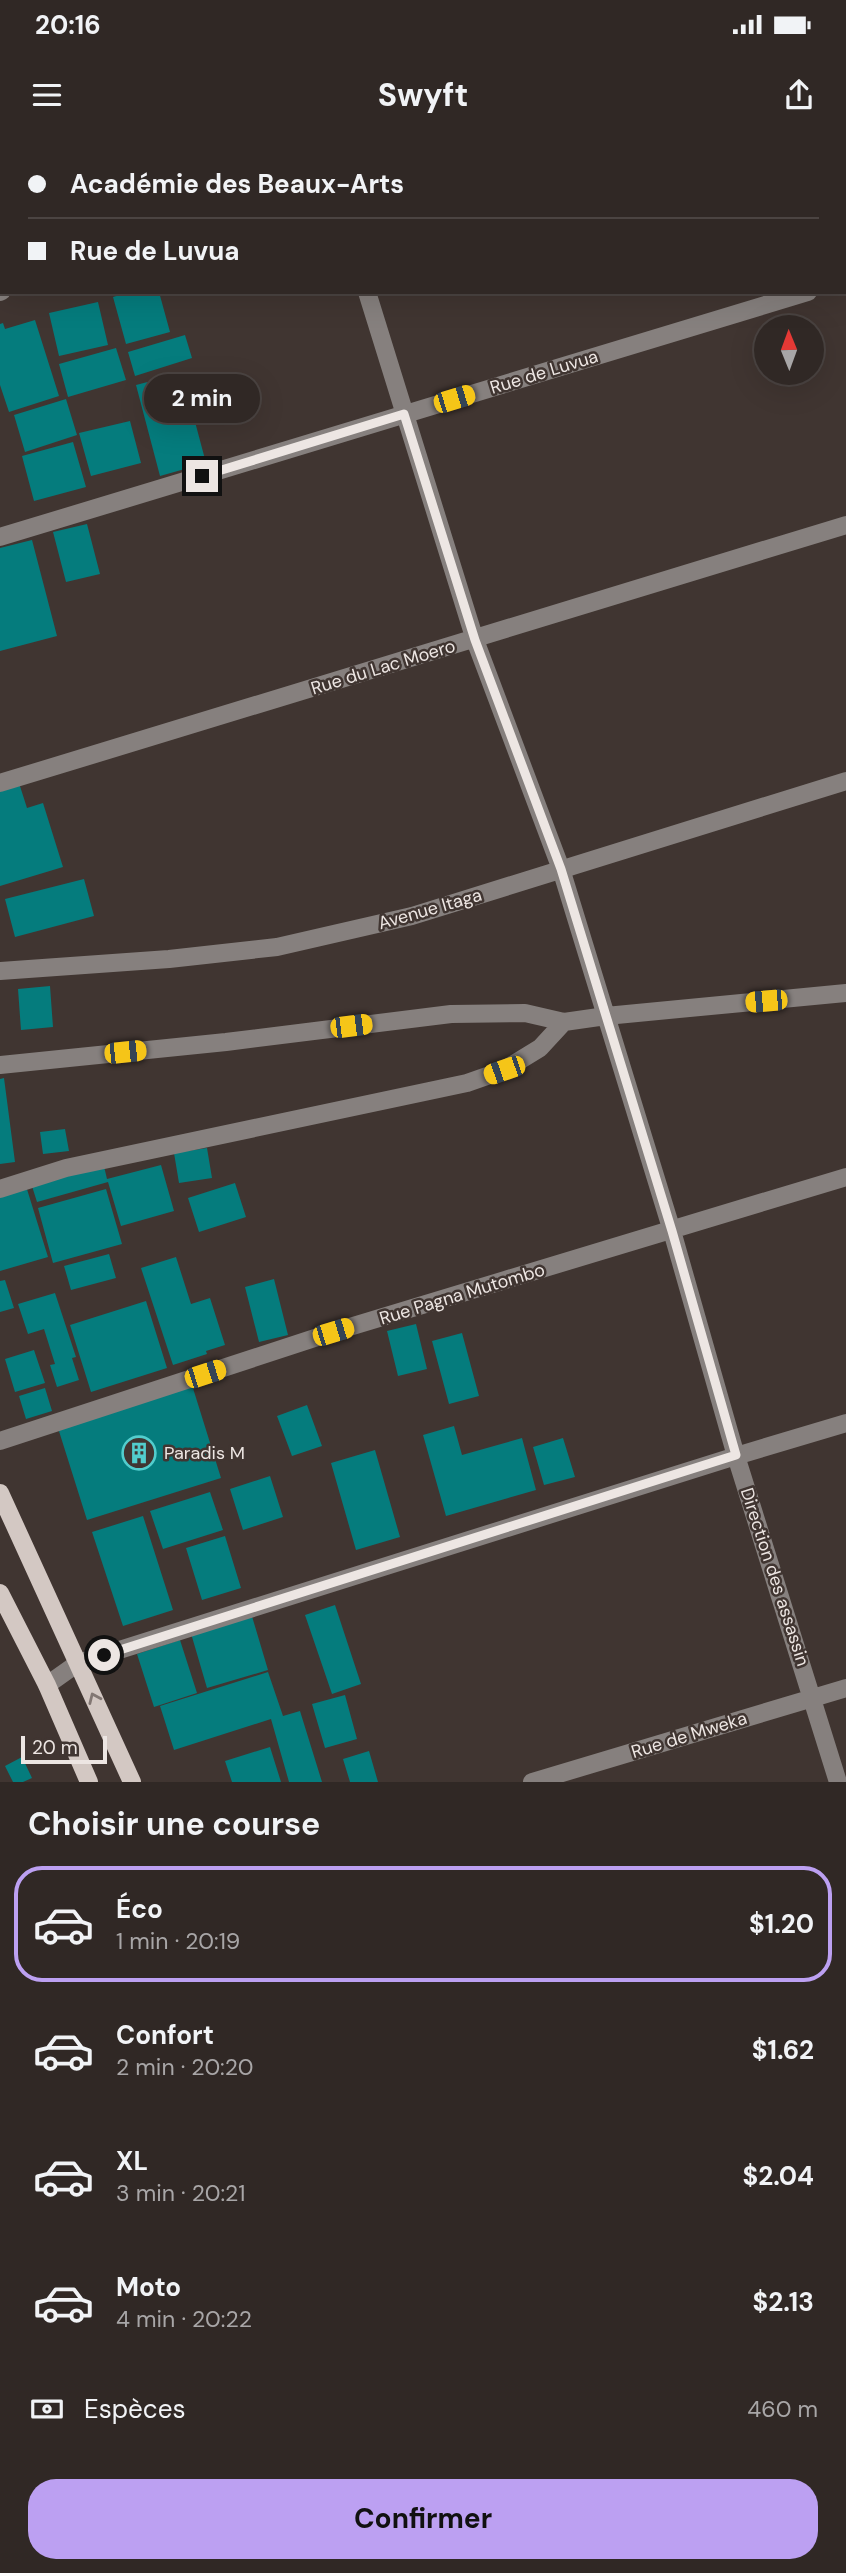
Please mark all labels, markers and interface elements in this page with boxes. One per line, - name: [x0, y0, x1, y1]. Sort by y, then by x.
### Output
- text: 20:16: [35, 8, 101, 42]
- text: Swyft: [378, 74, 468, 116]
- icon: menu: [28, 76, 66, 114]
- icon: share: [780, 76, 818, 114]
- text: Académie des Beaux-Arts: [70, 167, 404, 201]
- text: Rue de Luvua: [70, 234, 239, 268]
- north arrow: [754, 315, 824, 385]
- map controls: [754, 315, 824, 385]
- street label: Rue de Luvua: [487, 344, 601, 400]
- callout: 2 min: [144, 374, 260, 424]
- text: 2 min: [172, 383, 232, 413]
- car: [431, 383, 478, 415]
- route end: [186, 460, 218, 492]
- street label: Rue du Lac Moero: [308, 634, 458, 700]
- street label: Avenue Itaga: [375, 883, 485, 935]
- car: [745, 989, 788, 1013]
- car: [329, 1013, 374, 1039]
- car: [104, 1039, 147, 1065]
- car: [481, 1053, 528, 1087]
- street label: Rue Pagna Mutombo: [376, 1257, 548, 1331]
- car: [310, 1316, 357, 1348]
- car: [182, 1358, 229, 1390]
- building icon: Paradis M: [120, 1434, 158, 1472]
- place label: Paradis M: [164, 1441, 245, 1465]
- street label: Direction des assassin: [735, 1485, 815, 1669]
- route start: [88, 1639, 120, 1671]
- one-way arrow: [88, 1692, 102, 1705]
- street label: Rue de Mweka: [628, 1706, 750, 1764]
- scale bar: [21, 1733, 107, 1765]
- text: 20 m: [32, 1735, 78, 1760]
- text: Choisir une course: [28, 1803, 320, 1845]
- text: Éco: [116, 1892, 163, 1926]
- icon: car: [32, 1893, 95, 1956]
- text: $1.20: [749, 1907, 814, 1941]
- text: 1 min · 20:19: [116, 1926, 240, 1956]
- text: Confort: [116, 2018, 214, 2052]
- icon: car: [32, 2019, 95, 2082]
- text: $1.62: [752, 2033, 814, 2067]
- text: 2 min · 20:20: [116, 2052, 254, 2082]
- text: XL: [116, 2144, 148, 2178]
- icon: car: [32, 2145, 95, 2208]
- text: $2.04: [743, 2159, 814, 2193]
- text: 3 min · 20:21: [116, 2178, 246, 2208]
- text: Moto: [116, 2270, 181, 2304]
- icon: car: [32, 2271, 95, 2334]
- text: $2.13: [752, 2285, 814, 2319]
- text: 4 min · 20:22: [116, 2304, 252, 2334]
- icon: cash: [28, 2390, 66, 2428]
- text: Espèces: [84, 2392, 185, 2426]
- text: 460 m: [747, 2394, 818, 2424]
- button: Confirmer: [28, 2479, 818, 2559]

